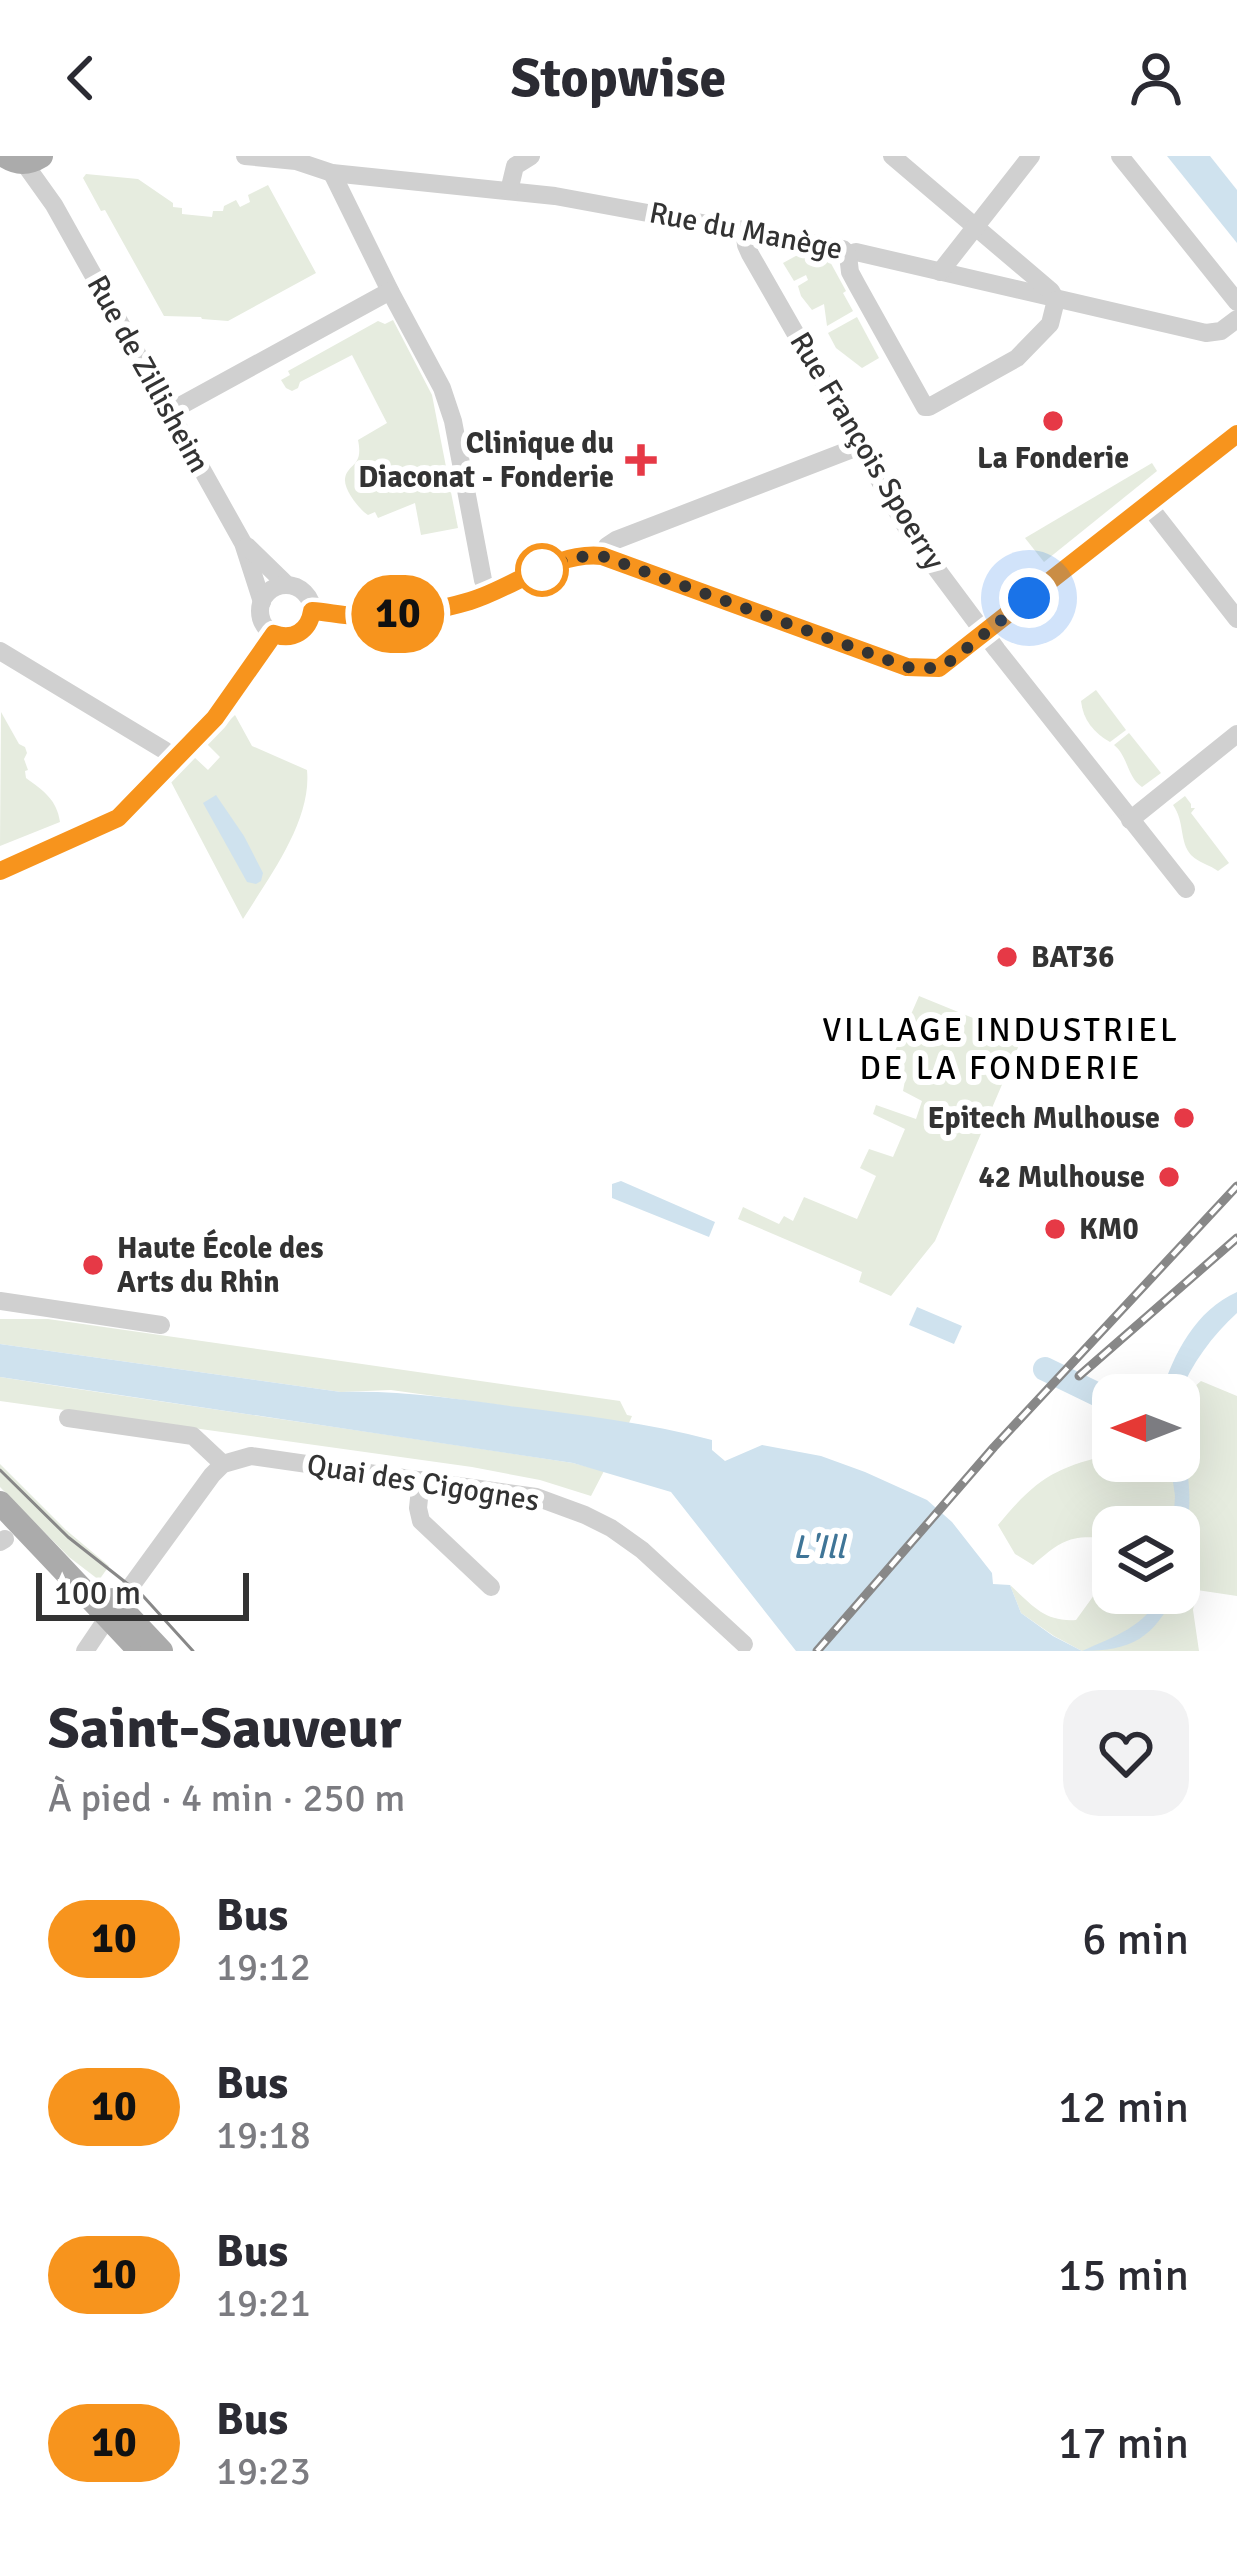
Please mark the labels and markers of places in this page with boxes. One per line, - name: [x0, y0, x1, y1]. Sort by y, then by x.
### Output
- marker: La Fonderie: [1040, 408, 1066, 434]
- place label: Clinique du Diaconat - Fonderie: [358, 425, 614, 496]
- place label: La Fonderie: [977, 440, 1129, 477]
- marker: Clinique du Diaconat - Fonderie: [625, 444, 657, 476]
- unlabelled marker: [517, 545, 567, 595]
- place label: BAT36: [1031, 939, 1115, 976]
- marker: BAT36: [994, 944, 1020, 970]
- place label: Epitech Mulhouse: [927, 1100, 1160, 1137]
- marker: Epitech Mulhouse: [1171, 1105, 1197, 1131]
- place label: 42 Mulhouse: [979, 1159, 1145, 1196]
- marker: 42 Mulhouse: [1156, 1164, 1182, 1190]
- place label: KM0: [1079, 1211, 1139, 1248]
- marker: KM0: [1042, 1216, 1068, 1242]
- place label: Haute École des Arts du Rhin: [117, 1229, 323, 1301]
- marker: Haute École des Arts du Rhin: [80, 1252, 106, 1278]

